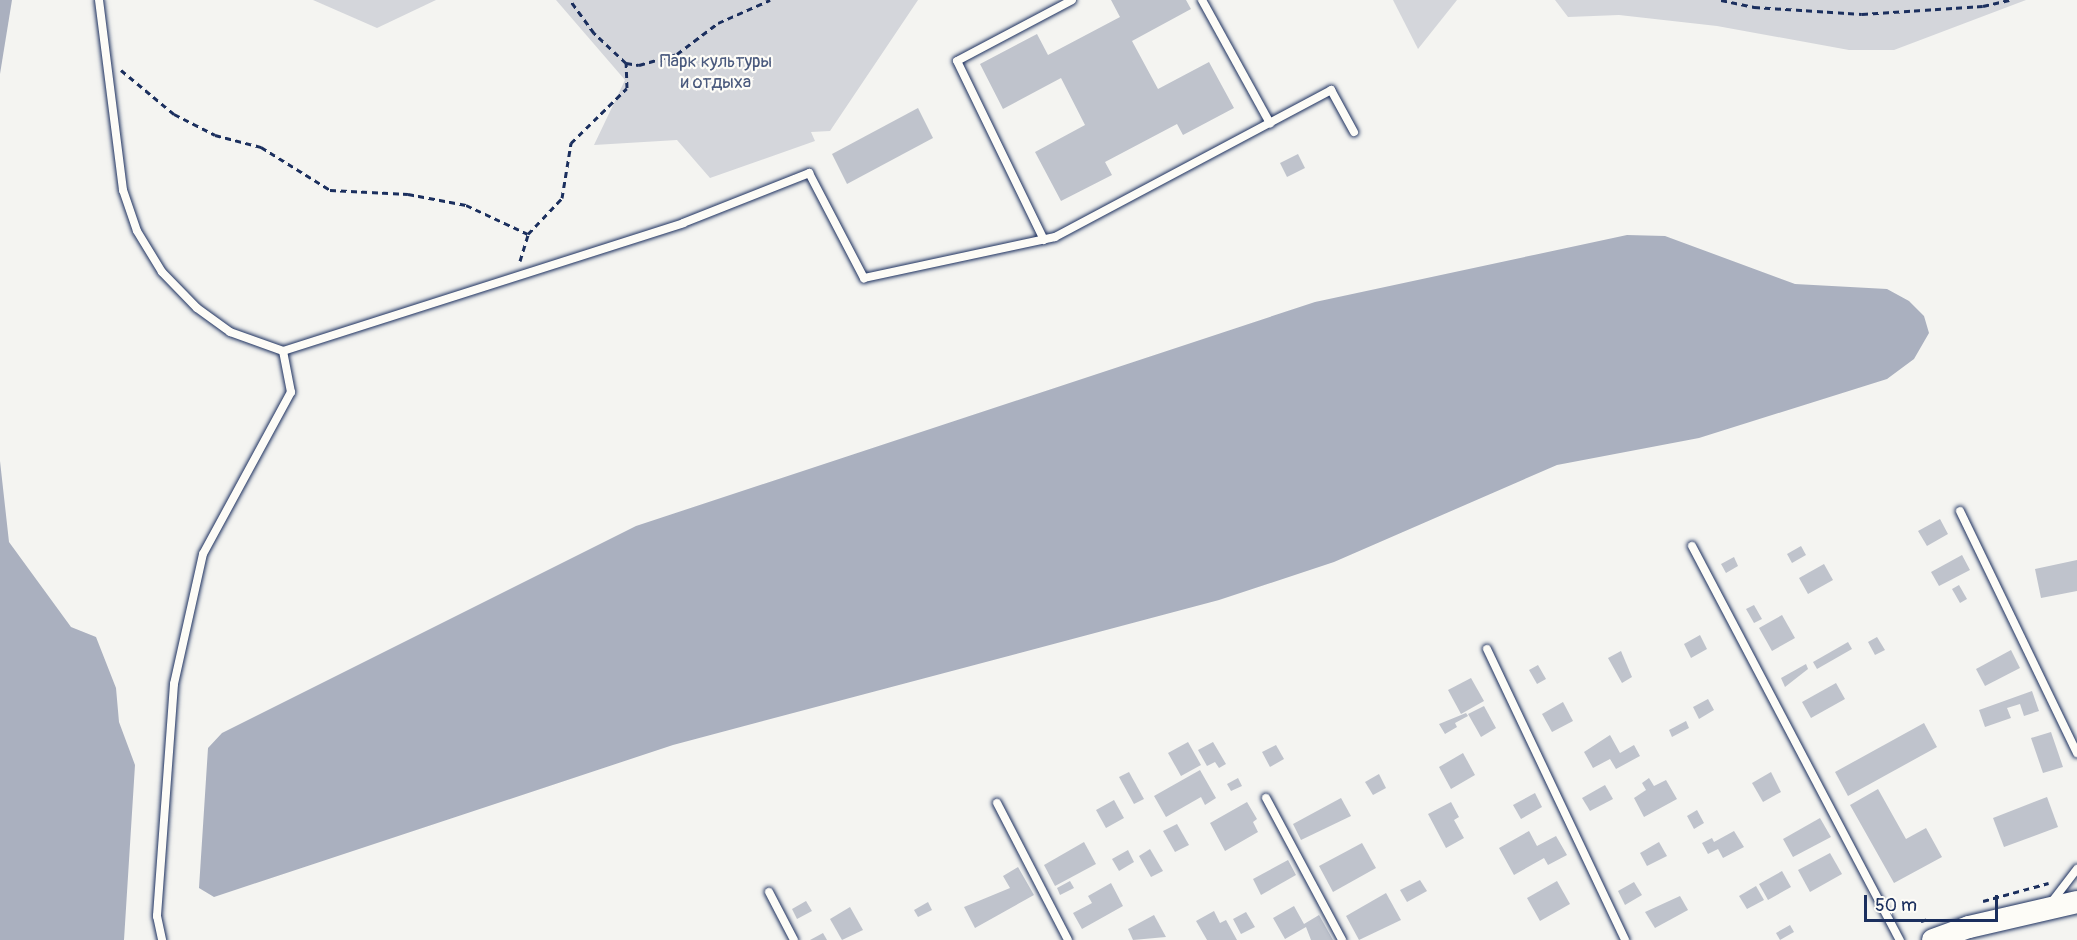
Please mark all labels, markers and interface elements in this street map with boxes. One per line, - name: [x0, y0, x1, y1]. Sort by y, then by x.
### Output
- park label: Парк культуры и отдыха: [660, 52, 772, 94]
- scale bar: [1867, 883, 2000, 921]
- text: 50 m: [1875, 894, 1917, 917]

